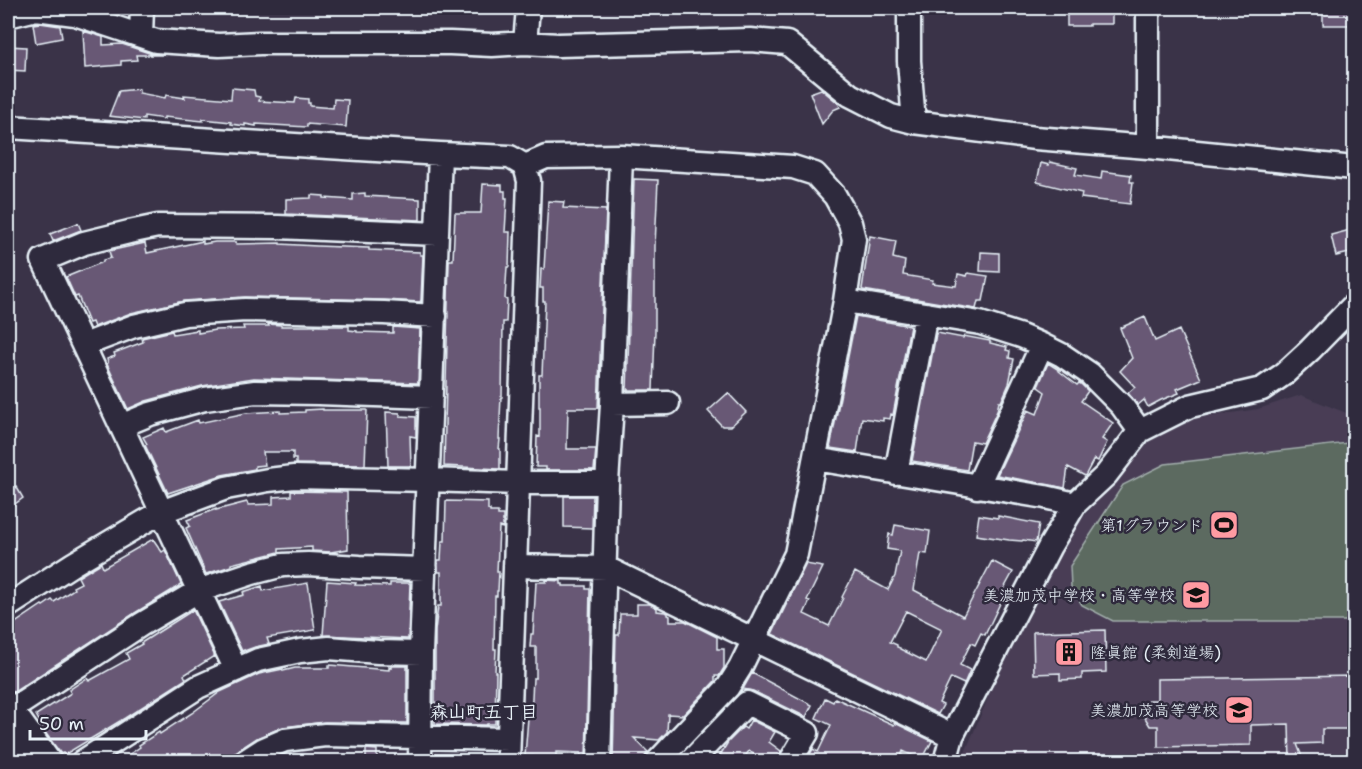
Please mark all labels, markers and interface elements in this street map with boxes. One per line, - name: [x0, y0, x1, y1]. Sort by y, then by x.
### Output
- sports icon: 第1グラウンド: [1208, 509, 1240, 541]
- place label: 第1グラウンド: [1100, 515, 1203, 536]
- school or university icon: 美濃加茂中学校・高等学校: [1180, 579, 1212, 611]
- place label: 美濃加茂中学校・高等学校: [983, 585, 1175, 606]
- building icon: 隆眞館 (柔剣道場): [1053, 636, 1085, 668]
- place label: 隆眞館 (柔剣道場): [1090, 642, 1221, 663]
- school or university icon: 美濃加茂高等学校: [1223, 694, 1255, 726]
- district label: 森山町五丁目: [430, 700, 538, 724]
- place label: 美濃加茂高等学校: [1090, 700, 1218, 721]
- scale bar: [30, 703, 146, 741]
- text: 50 m: [39, 712, 84, 736]

